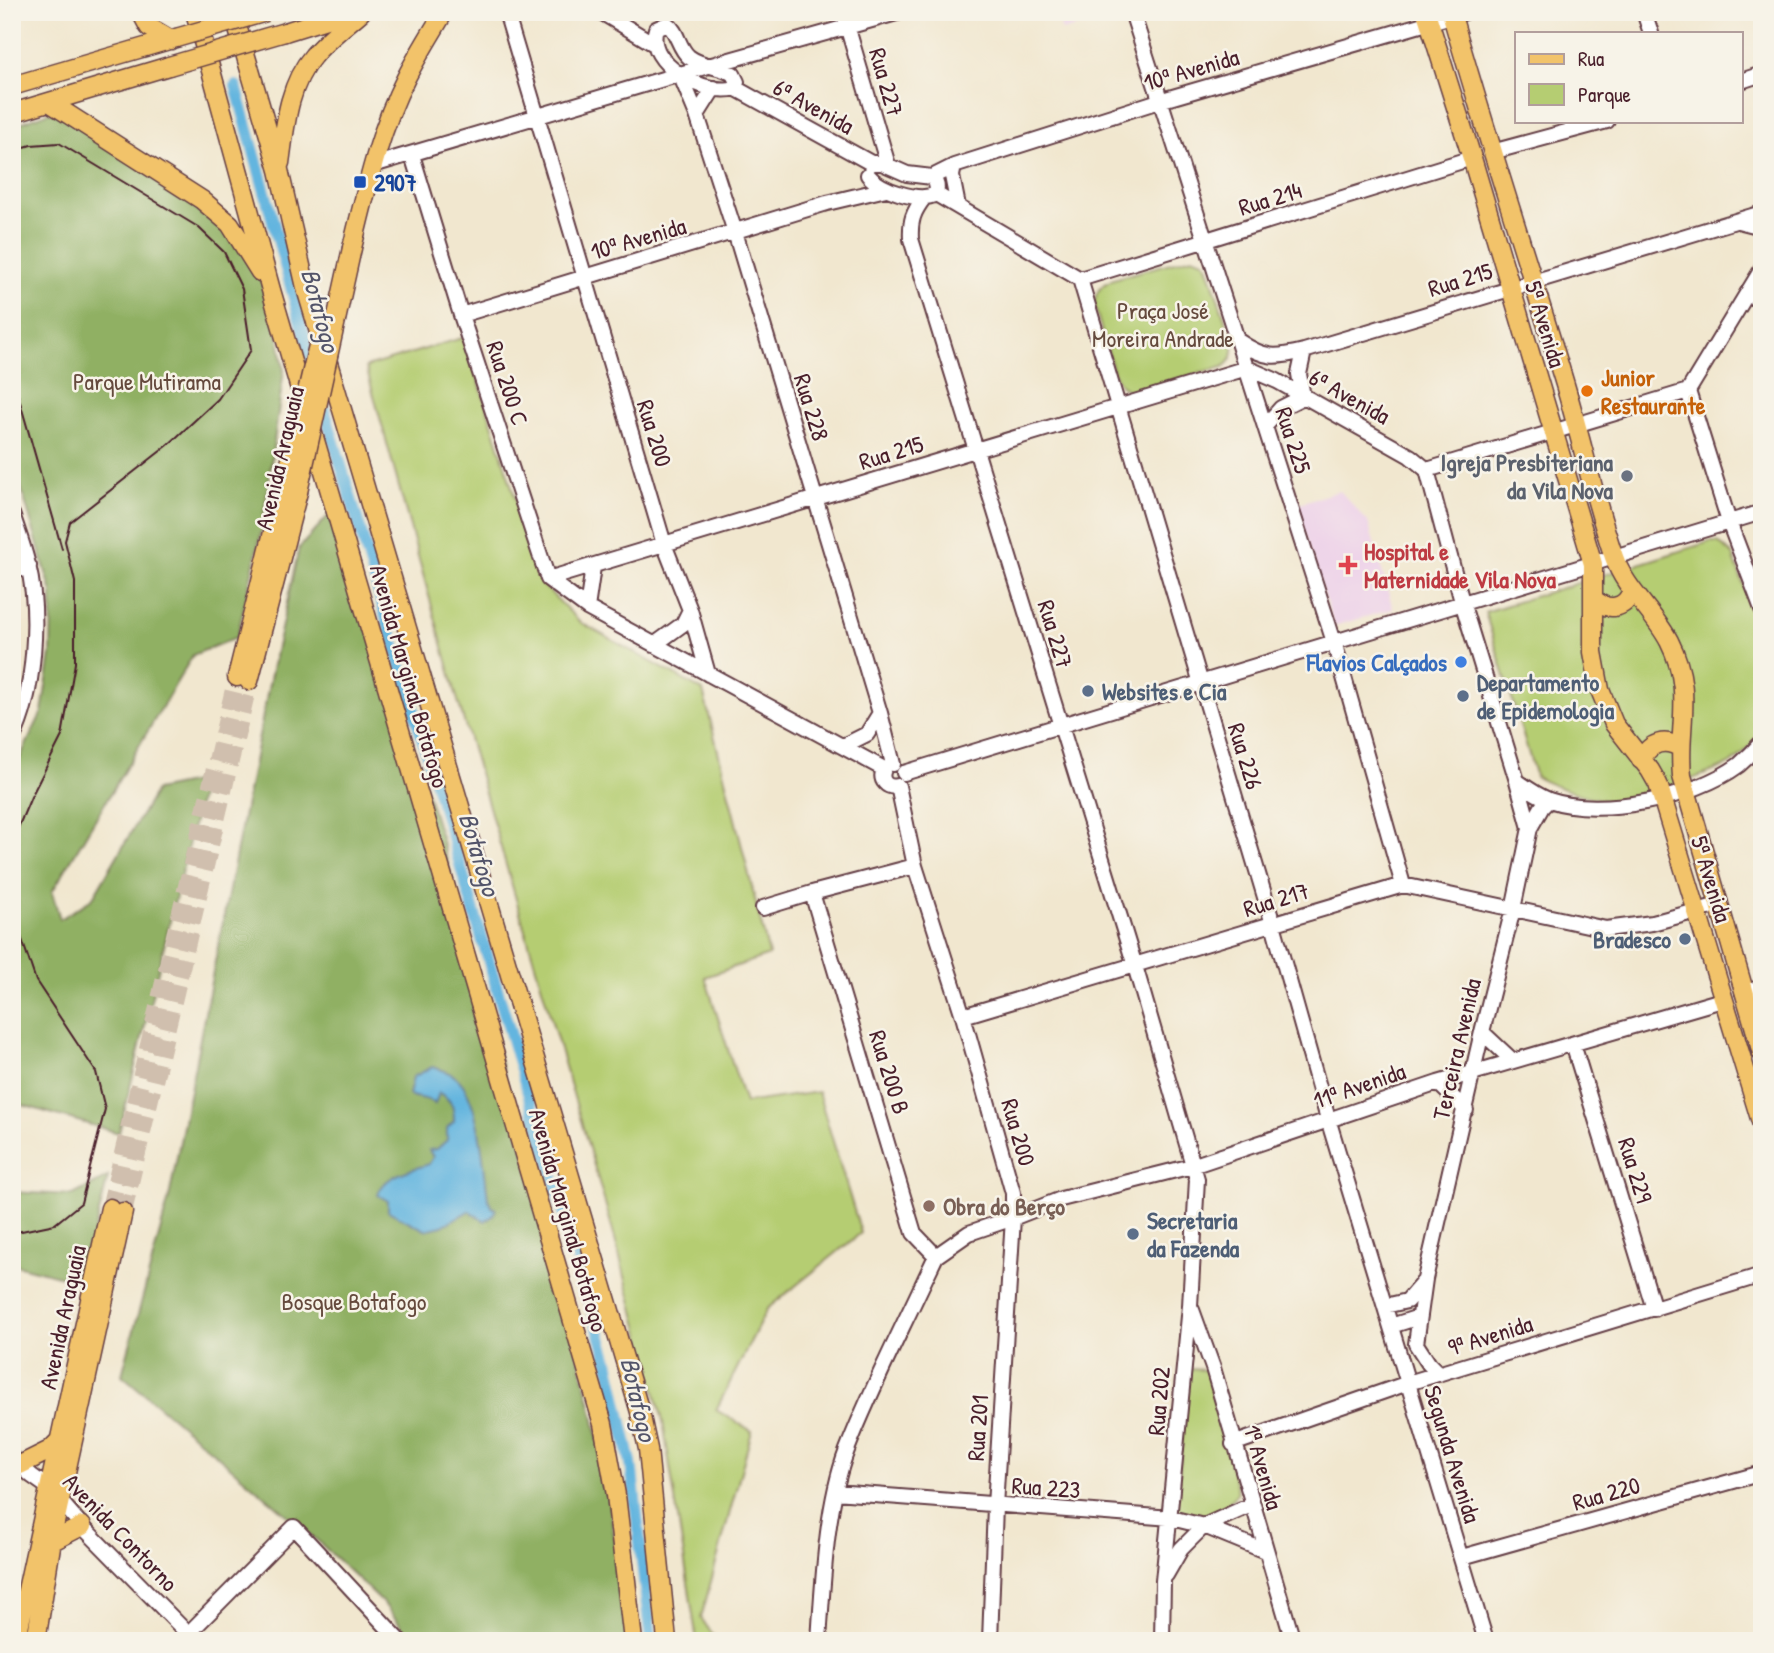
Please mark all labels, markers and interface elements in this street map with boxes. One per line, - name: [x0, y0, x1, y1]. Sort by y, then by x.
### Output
- legend: [1515, 32, 1742, 122]
- street label: 10ª Avenida: [1140, 40, 1242, 98]
- street label: Rua 227: [862, 44, 912, 120]
- text: Rua: [1578, 44, 1604, 73]
- street label: 6ª Avenida: [768, 71, 860, 141]
- text: Parque: [1578, 80, 1631, 109]
- place label: 2907: [374, 166, 417, 198]
- street label: Rua 214: [1235, 173, 1305, 223]
- marker: 2907: [352, 174, 368, 190]
- street label: 10ª Avenida: [587, 209, 689, 267]
- street label: Rua 215: [1424, 254, 1496, 304]
- water label: Botafogo: [292, 265, 350, 358]
- street label: 5ª Avenida: [1518, 277, 1574, 371]
- park label: Praça José Moreira Andrade: [1092, 294, 1234, 354]
- street label: Rua 200 C: [479, 337, 537, 429]
- street label: 6ª Avenida: [1304, 361, 1396, 431]
- place label: Junior Restaurante: [1601, 361, 1706, 421]
- park label: Parque Mutirama: [73, 365, 221, 397]
- street label: Rua 228: [787, 370, 837, 444]
- street label: Avenida Araguaia: [247, 383, 311, 533]
- marker: Junior Restaurante: [1579, 383, 1595, 399]
- street label: Rua 200: [630, 396, 680, 470]
- street label: Rua 225: [1268, 403, 1320, 477]
- street label: Rua 215: [855, 427, 927, 477]
- place label: Igreja Presbiteriana da Vila Nova: [1440, 446, 1614, 506]
- marker: Igreja Presbiteriana da Vila Nova: [1619, 468, 1635, 484]
- place label: Hospital e Maternidade Vila Nova: [1364, 535, 1556, 595]
- marker: Hospital e Maternidade Vila Nova: [1338, 555, 1358, 575]
- street label: Avenida Marginal Botafogo: [363, 561, 457, 792]
- street label: Rua 227: [1030, 596, 1082, 672]
- place label: Flavios Calçados: [1306, 646, 1447, 678]
- marker: Flavios Calçados: [1453, 654, 1469, 670]
- place label: Departamento de Epidemologia: [1477, 666, 1615, 727]
- place label: Websites e Cia: [1102, 675, 1227, 707]
- marker: Websites e Cia: [1080, 683, 1096, 699]
- marker: Departamento de Epidemologia: [1455, 688, 1471, 704]
- street label: Rua 226: [1221, 719, 1271, 793]
- water label: Botafogo: [450, 808, 510, 902]
- street label: 5ª Avenida: [1684, 832, 1740, 926]
- street label: Rua 217: [1239, 874, 1313, 924]
- place label: Bradesco: [1593, 923, 1671, 955]
- marker: Bradesco: [1677, 931, 1693, 947]
- street label: Terceira Avenida: [1424, 975, 1488, 1123]
- street label: Rua 200 B: [862, 1026, 918, 1118]
- street label: 11ª Avenida: [1309, 1054, 1409, 1116]
- street label: Rua 200: [994, 1095, 1044, 1169]
- street label: Avenida Marginal Botafogo: [522, 1105, 616, 1336]
- street label: Rua 229: [1611, 1133, 1661, 1207]
- place label: Obra do Berço: [943, 1190, 1065, 1222]
- marker: Obra do Berço: [921, 1198, 937, 1214]
- place label: Secretaria da Fazenda: [1147, 1204, 1240, 1264]
- marker: Secretaria da Fazenda: [1125, 1226, 1141, 1242]
- street label: Avenida Araguaia: [31, 1242, 93, 1392]
- park label: Bosque Botafogo: [281, 1285, 427, 1317]
- street label: 9ª Avenida: [1444, 1307, 1536, 1363]
- water label: Botafogo: [611, 1354, 666, 1447]
- street label: Rua 202: [1139, 1365, 1177, 1437]
- street label: Segunda Avenida: [1417, 1381, 1489, 1527]
- street label: Rua 201: [959, 1394, 995, 1462]
- street label: 1ª Avenida: [1237, 1421, 1291, 1513]
- street label: Avenida Contorno: [56, 1466, 186, 1598]
- street label: Rua 220: [1569, 1468, 1643, 1518]
- street label: Rua 223: [1011, 1469, 1081, 1505]

